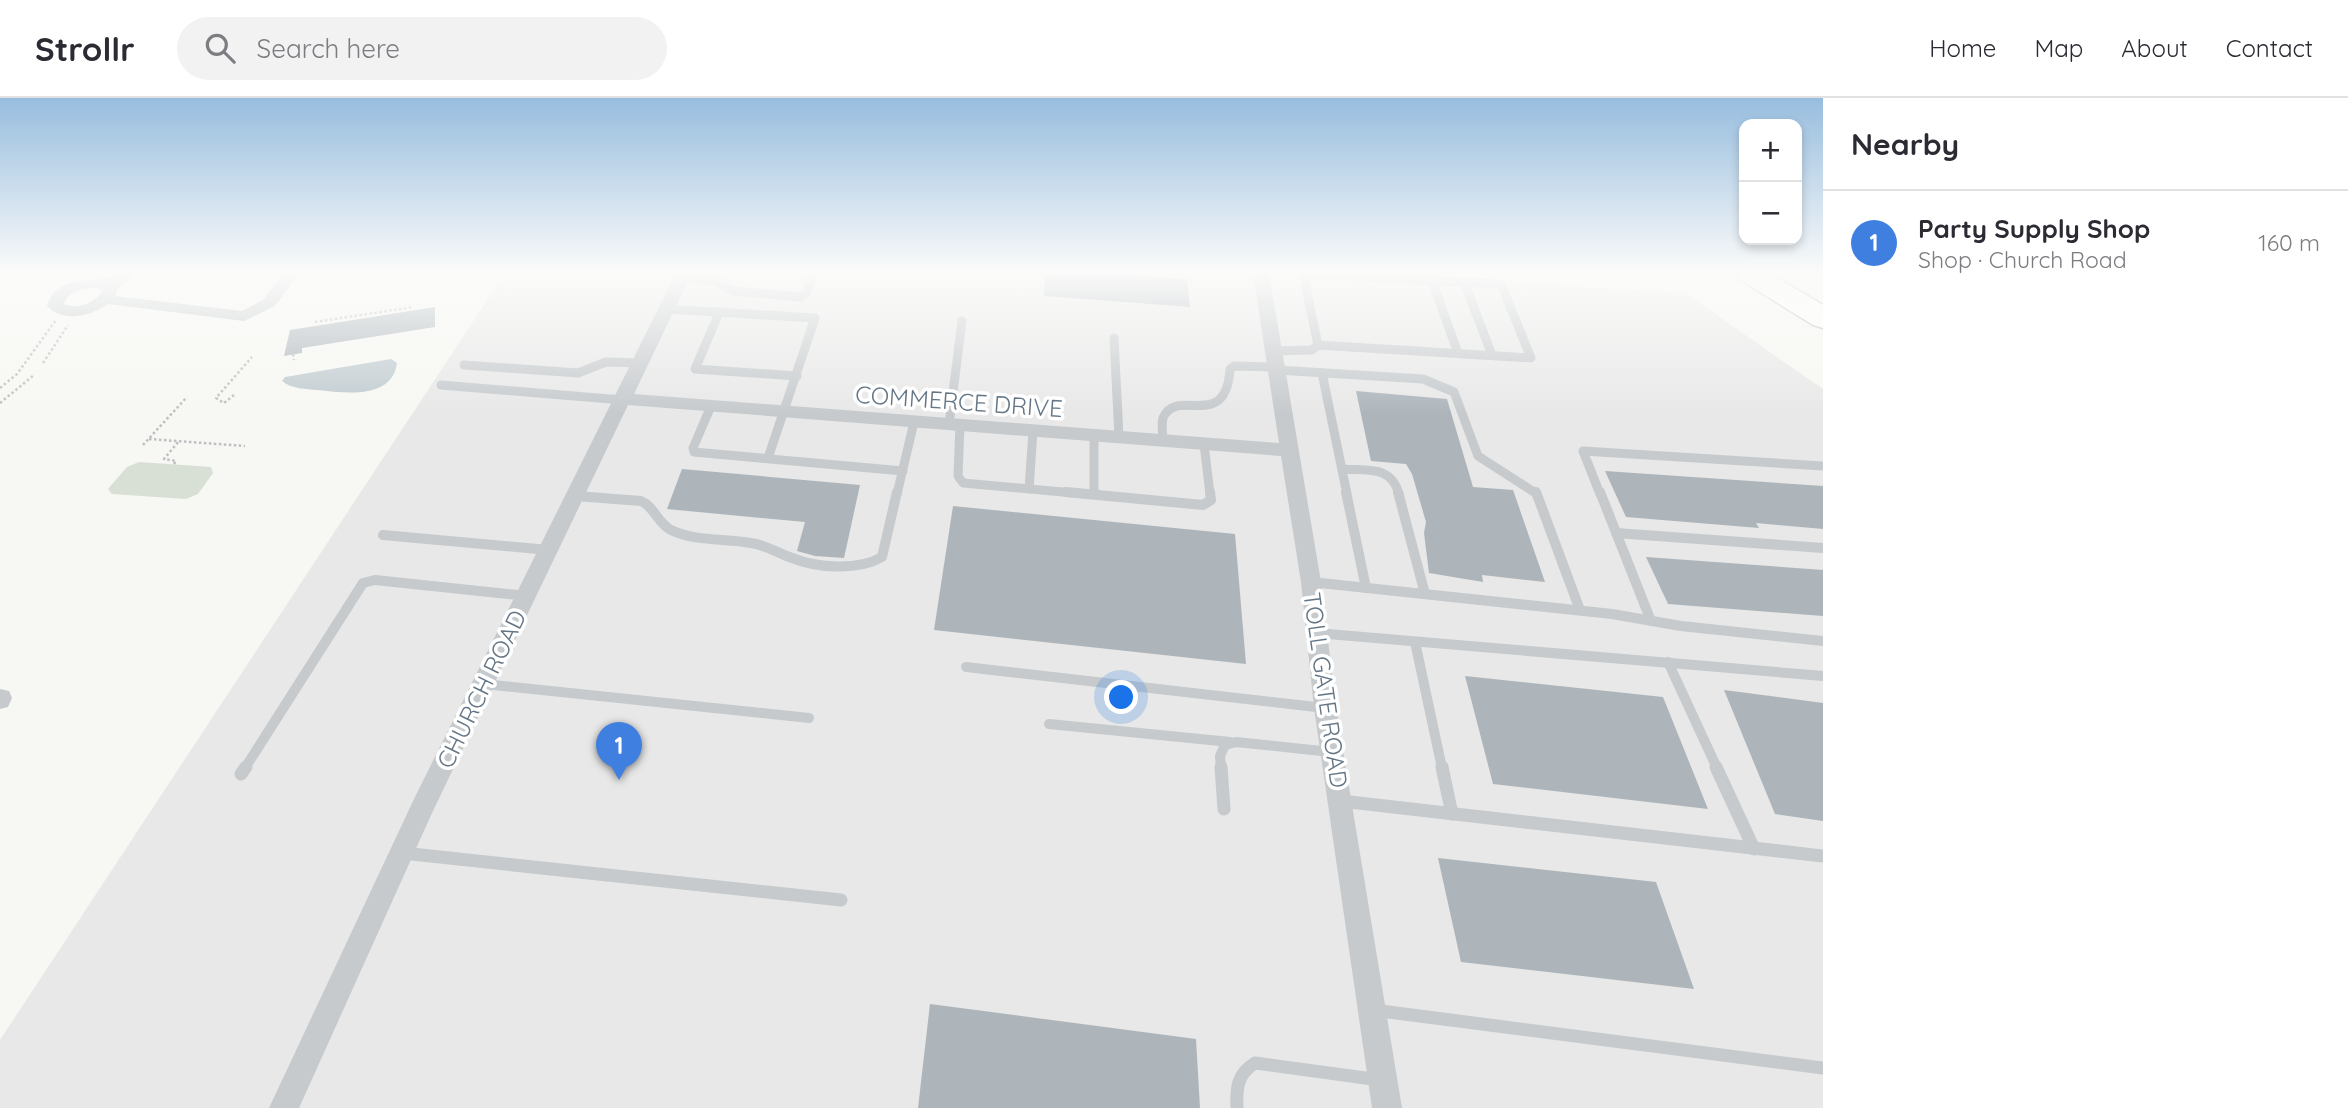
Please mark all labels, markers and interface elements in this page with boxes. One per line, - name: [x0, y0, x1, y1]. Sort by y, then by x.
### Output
- search box: [177, 17, 667, 80]
- text: Strollr: [35, 28, 135, 69]
- icon: search: [201, 29, 239, 67]
- text: Search here: [257, 32, 400, 65]
- text: Home: [1929, 33, 1996, 63]
- text: Map: [2034, 33, 2083, 63]
- text: About: [2121, 33, 2188, 63]
- text: Contact: [2226, 33, 2313, 63]
- map controls: [1739, 119, 1802, 245]
- button: +: [1739, 119, 1802, 182]
- text: Nearby: [1851, 125, 1959, 163]
- button: −: [1739, 182, 1802, 245]
- text: Party Supply Shop: [1918, 212, 2150, 245]
- text: 1: [1870, 228, 1878, 257]
- text: 160 m: [2258, 228, 2320, 257]
- text: Shop · Church Road: [1918, 245, 2127, 274]
- street label: COMMERCE DRIVE: [854, 379, 1064, 423]
- street label: TOLL GATE ROAD: [1297, 590, 1355, 790]
- street label: CHURCH ROAD: [430, 605, 532, 773]
- your location: [1104, 680, 1138, 714]
- pin: 1: [596, 722, 642, 780]

